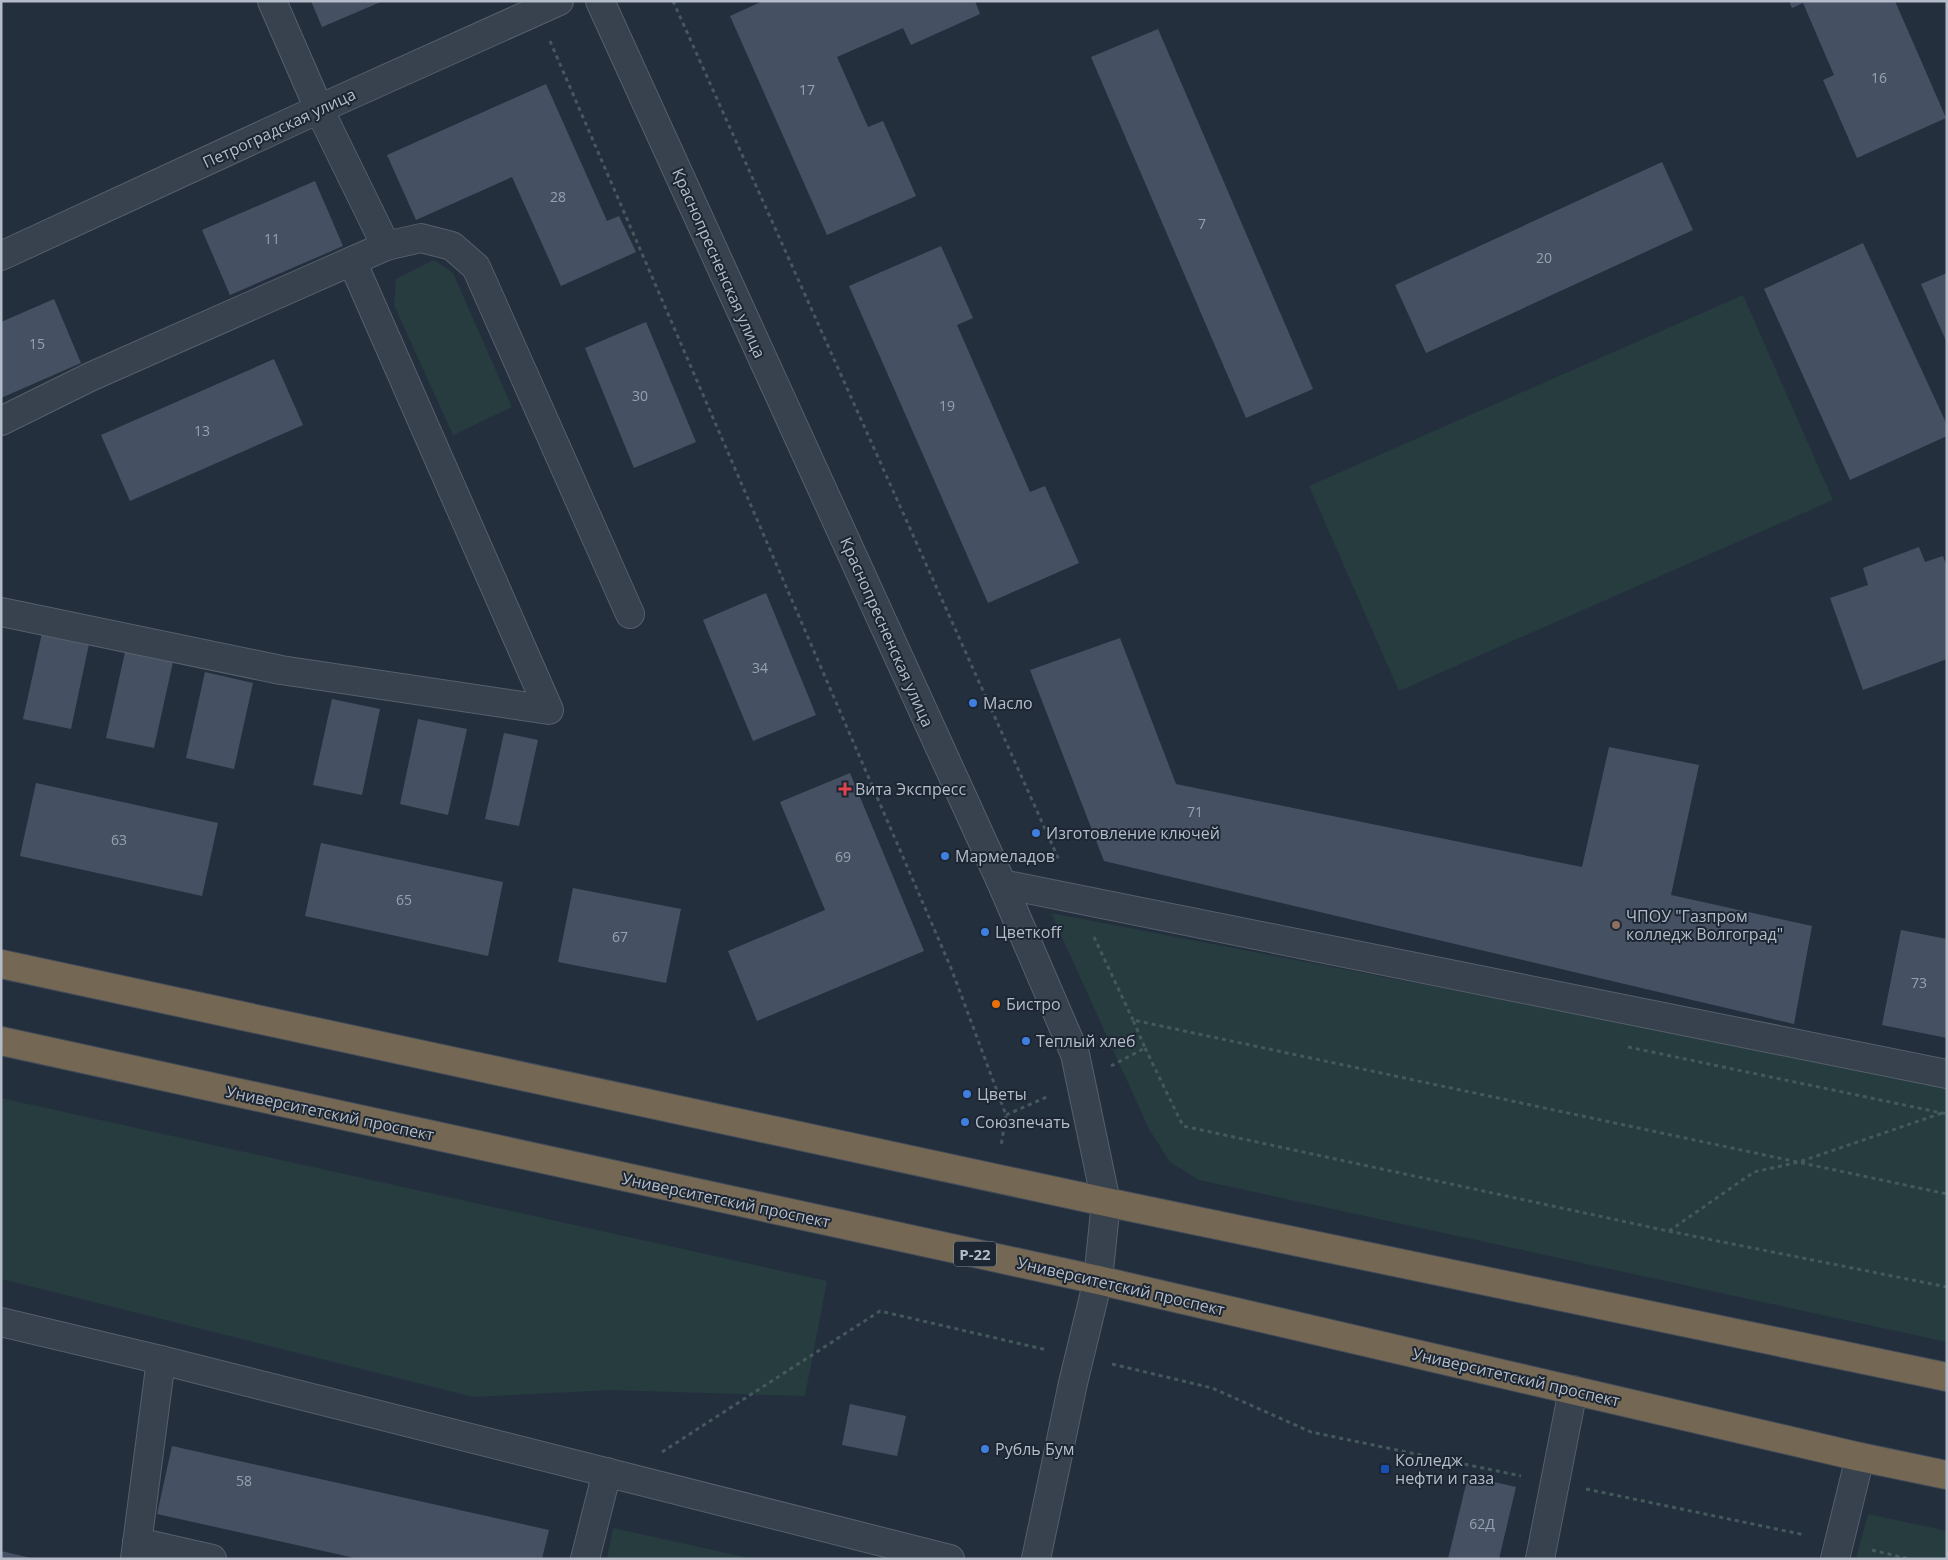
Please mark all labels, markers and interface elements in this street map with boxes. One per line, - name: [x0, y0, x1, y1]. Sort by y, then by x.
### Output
- house number: 16: [1871, 68, 1887, 87]
- house number: 17: [799, 80, 815, 99]
- street label: Петроградская улица: [199, 83, 359, 173]
- street label: Краснопресненская улица: [667, 165, 771, 361]
- house number: 28: [550, 187, 566, 206]
- house number: 7: [1198, 214, 1206, 233]
- house number: 11: [264, 229, 280, 248]
- house number: 20: [1536, 248, 1552, 267]
- house number: 15: [29, 334, 45, 353]
- house number: 30: [632, 386, 648, 405]
- house number: 19: [939, 396, 955, 415]
- house number: 13: [194, 421, 210, 440]
- street label: Краснопресненская улица: [835, 534, 939, 730]
- house number: 34: [752, 658, 768, 677]
- place label: Масло: [983, 692, 1033, 714]
- marker: Масло: [967, 697, 979, 709]
- place label: Вита Экспресс: [855, 778, 966, 800]
- marker: Вита Экспресс: [839, 783, 851, 795]
- house number: 71: [1187, 802, 1203, 821]
- place label: Изготовление ключей: [1046, 822, 1220, 844]
- marker: Изготовление ключей: [1030, 827, 1042, 839]
- house number: 63: [111, 830, 127, 849]
- place label: Мармеладов: [955, 845, 1055, 867]
- house number: 69: [835, 847, 851, 866]
- marker: Мармеладов: [939, 850, 951, 862]
- house number: 65: [396, 890, 412, 909]
- place label: ЧПОУ "Газпром колледж Волгоград": [1626, 905, 1783, 945]
- marker: ЧПОУ "Газпром колледж Волгоград": [1610, 919, 1622, 931]
- place label: Цветкоff: [995, 921, 1062, 943]
- marker: Цветкоff: [979, 926, 991, 938]
- house number: 67: [612, 927, 628, 946]
- house number: 73: [1911, 973, 1927, 992]
- place label: Бистро: [1006, 993, 1061, 1015]
- marker: Бистро: [990, 998, 1002, 1010]
- place label: Теплый хлеб: [1036, 1030, 1136, 1052]
- marker: Теплый хлеб: [1020, 1035, 1032, 1047]
- street label: Университетский проспект: [224, 1080, 437, 1146]
- place label: Цветы: [977, 1083, 1027, 1105]
- marker: Цветы: [961, 1088, 973, 1100]
- place label: Союзпечать: [975, 1111, 1070, 1133]
- marker: Союзпечать: [959, 1116, 971, 1128]
- street label: Университетский проспект: [620, 1167, 833, 1233]
- road number: Р-22: [954, 1242, 996, 1266]
- street label: Университетский проспект: [1015, 1251, 1227, 1321]
- street label: Университетский проспект: [1410, 1342, 1622, 1412]
- place label: Рубль Бум: [995, 1438, 1074, 1460]
- marker: Рубль Бум: [979, 1443, 991, 1455]
- place label: Колледж нефти и газа: [1395, 1449, 1494, 1489]
- marker: Колледж нефти и газа: [1379, 1463, 1391, 1475]
- house number: 58: [236, 1471, 252, 1490]
- house number: 62Д: [1469, 1514, 1495, 1533]

